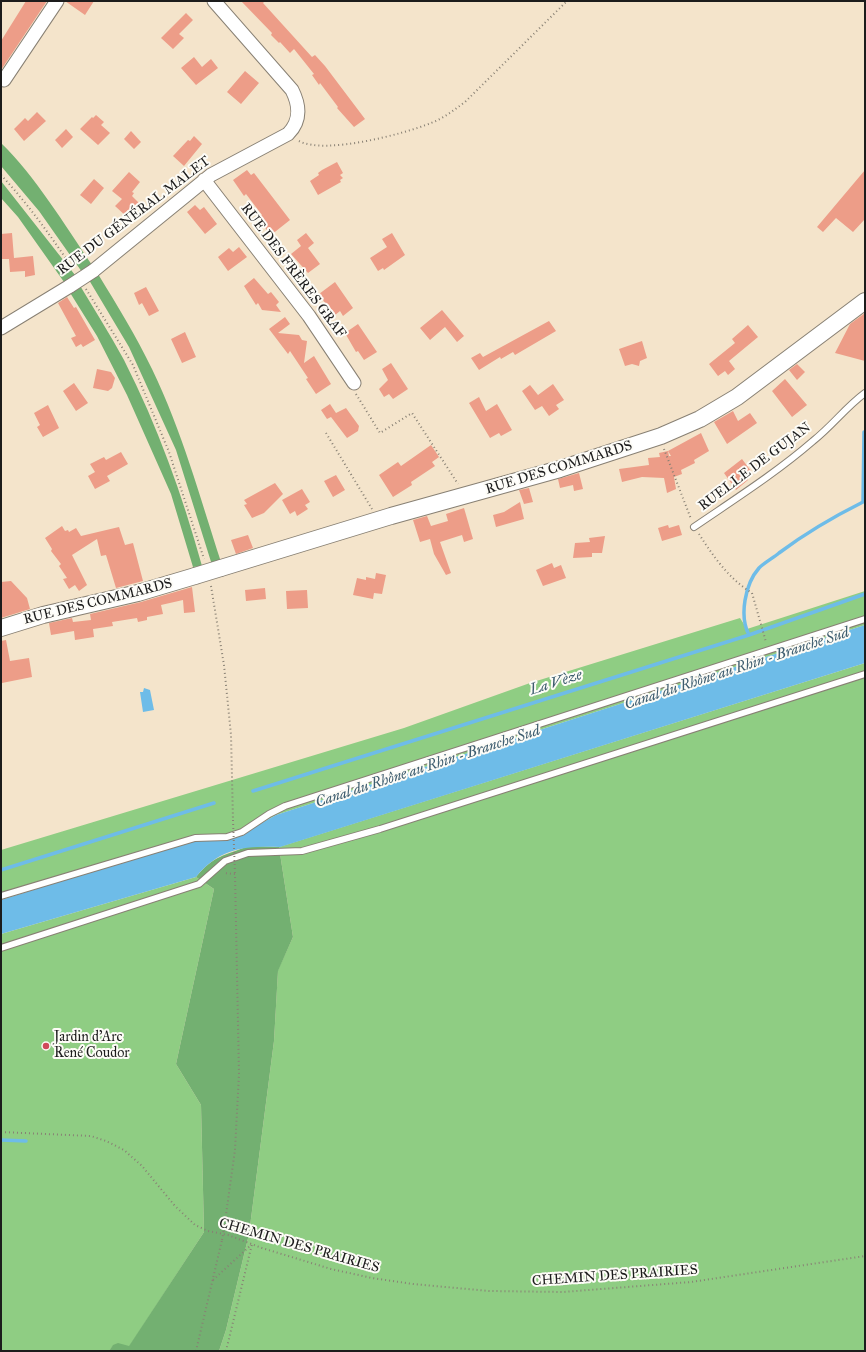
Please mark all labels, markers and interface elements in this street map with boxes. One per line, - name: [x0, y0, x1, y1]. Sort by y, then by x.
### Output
- street label: RUE DU GÉNÉRAL MALET: [54, 153, 214, 279]
- street label: RUE DES FRÈRES GRAF: [237, 200, 349, 342]
- street label: RUELLE DE GUJAN: [696, 419, 814, 515]
- street label: RUE DES COMMARDS: [484, 438, 634, 498]
- street label: RUE DES COMMARDS: [22, 575, 174, 629]
- water label: Canal du Rhône au Rhin - Branche Sud: [622, 624, 852, 714]
- water label: La Vèze: [528, 667, 584, 699]
- water label: Canal du Rhône au Rhin - Branche Sud: [313, 722, 543, 812]
- place label: Jardin d'Arc René Coudor: [54, 1030, 130, 1062]
- marker: Jardin d'Arc René Coudor: [41, 1041, 51, 1051]
- street label: CHEMIN DES PRAIRIES: [217, 1215, 381, 1277]
- street label: CHEMIN DES PRAIRIES: [532, 1262, 698, 1290]

